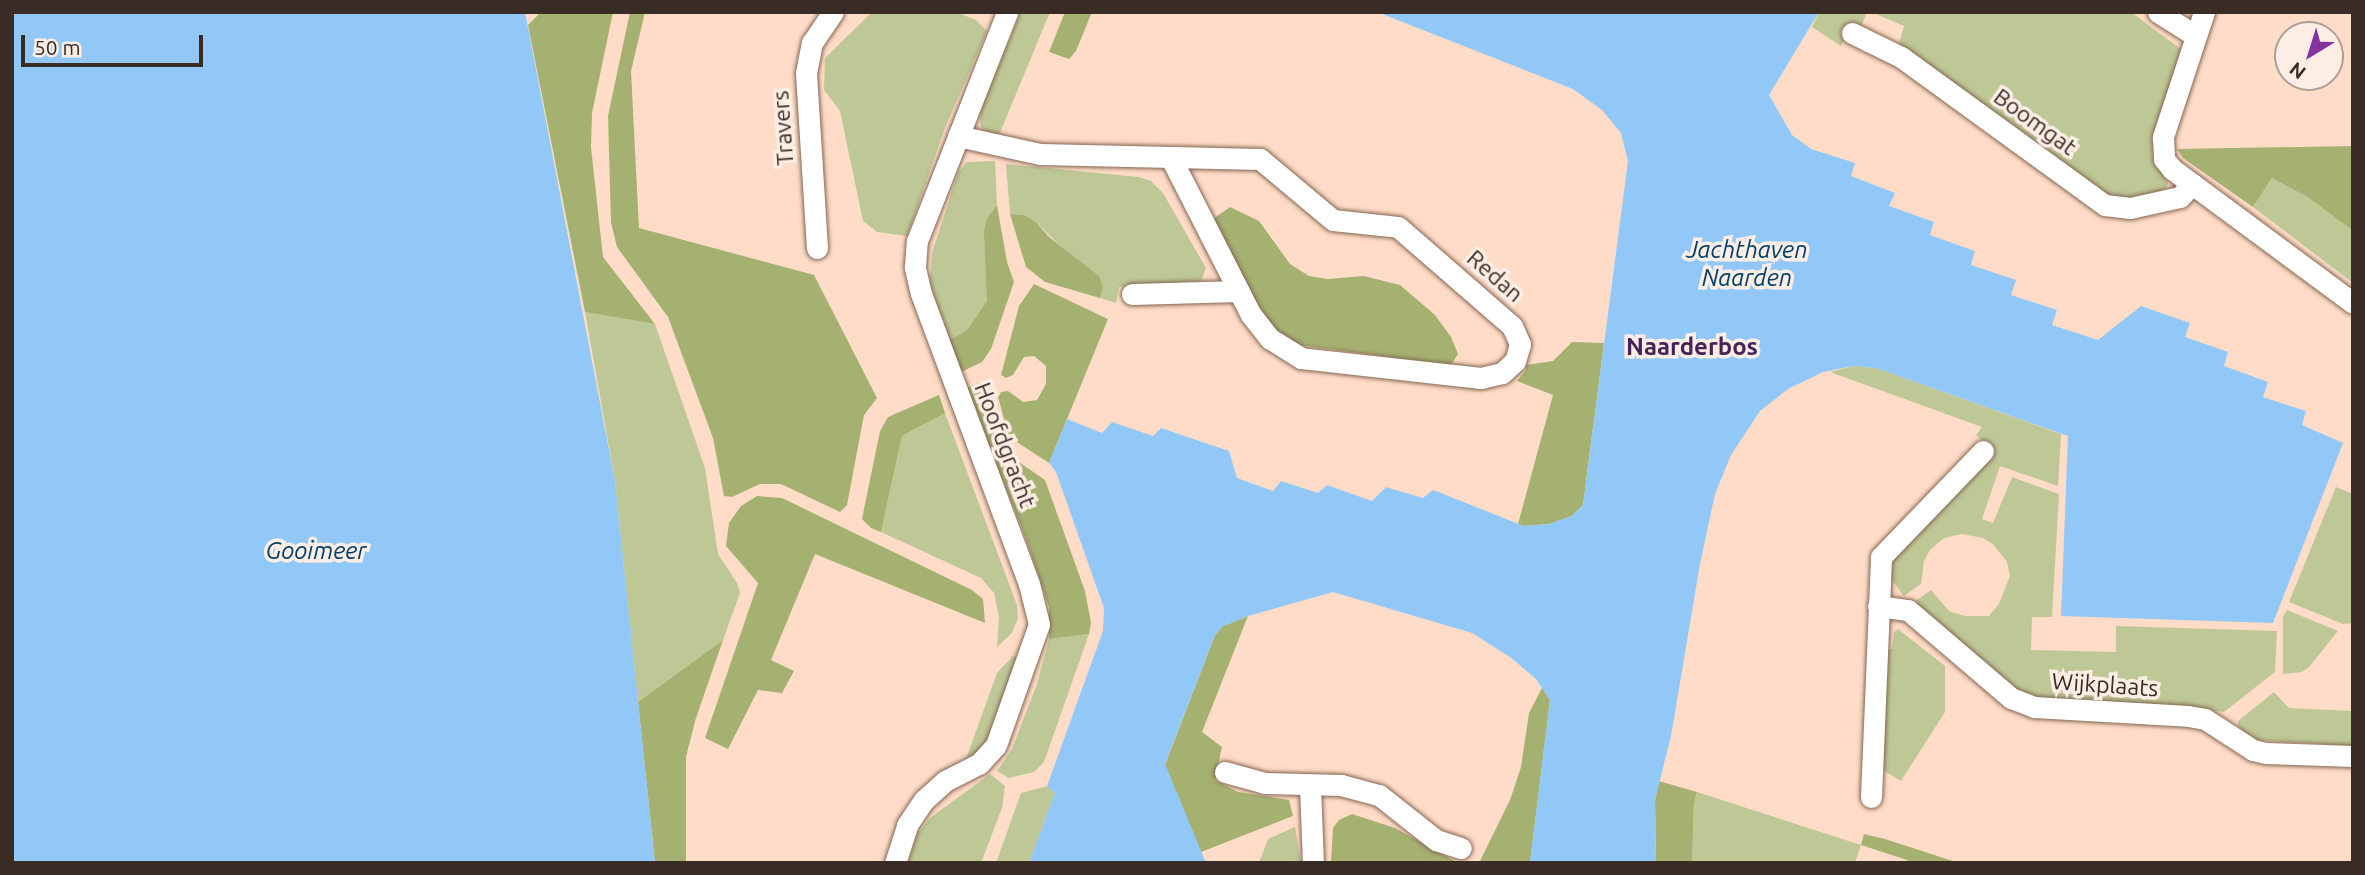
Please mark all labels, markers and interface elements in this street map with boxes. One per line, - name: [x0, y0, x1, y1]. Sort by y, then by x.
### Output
- scale bar: [24, 21, 206, 65]
- north arrow: [2274, 21, 2344, 91]
- text: 50 m: [34, 35, 81, 59]
- text: N: [2285, 58, 2310, 84]
- street label: Boomgat: [1988, 83, 2082, 161]
- street label: Travers: [767, 90, 799, 166]
- water label: Jachthaven Naarden: [1686, 236, 1808, 292]
- street label: Redan: [1461, 244, 1529, 308]
- district label: Naarderbos: [1626, 333, 1758, 361]
- street label: Hoofdgracht: [969, 379, 1041, 511]
- water label: Gooimeer: [265, 537, 367, 565]
- street label: Wijkplaats: [2051, 668, 2159, 702]

